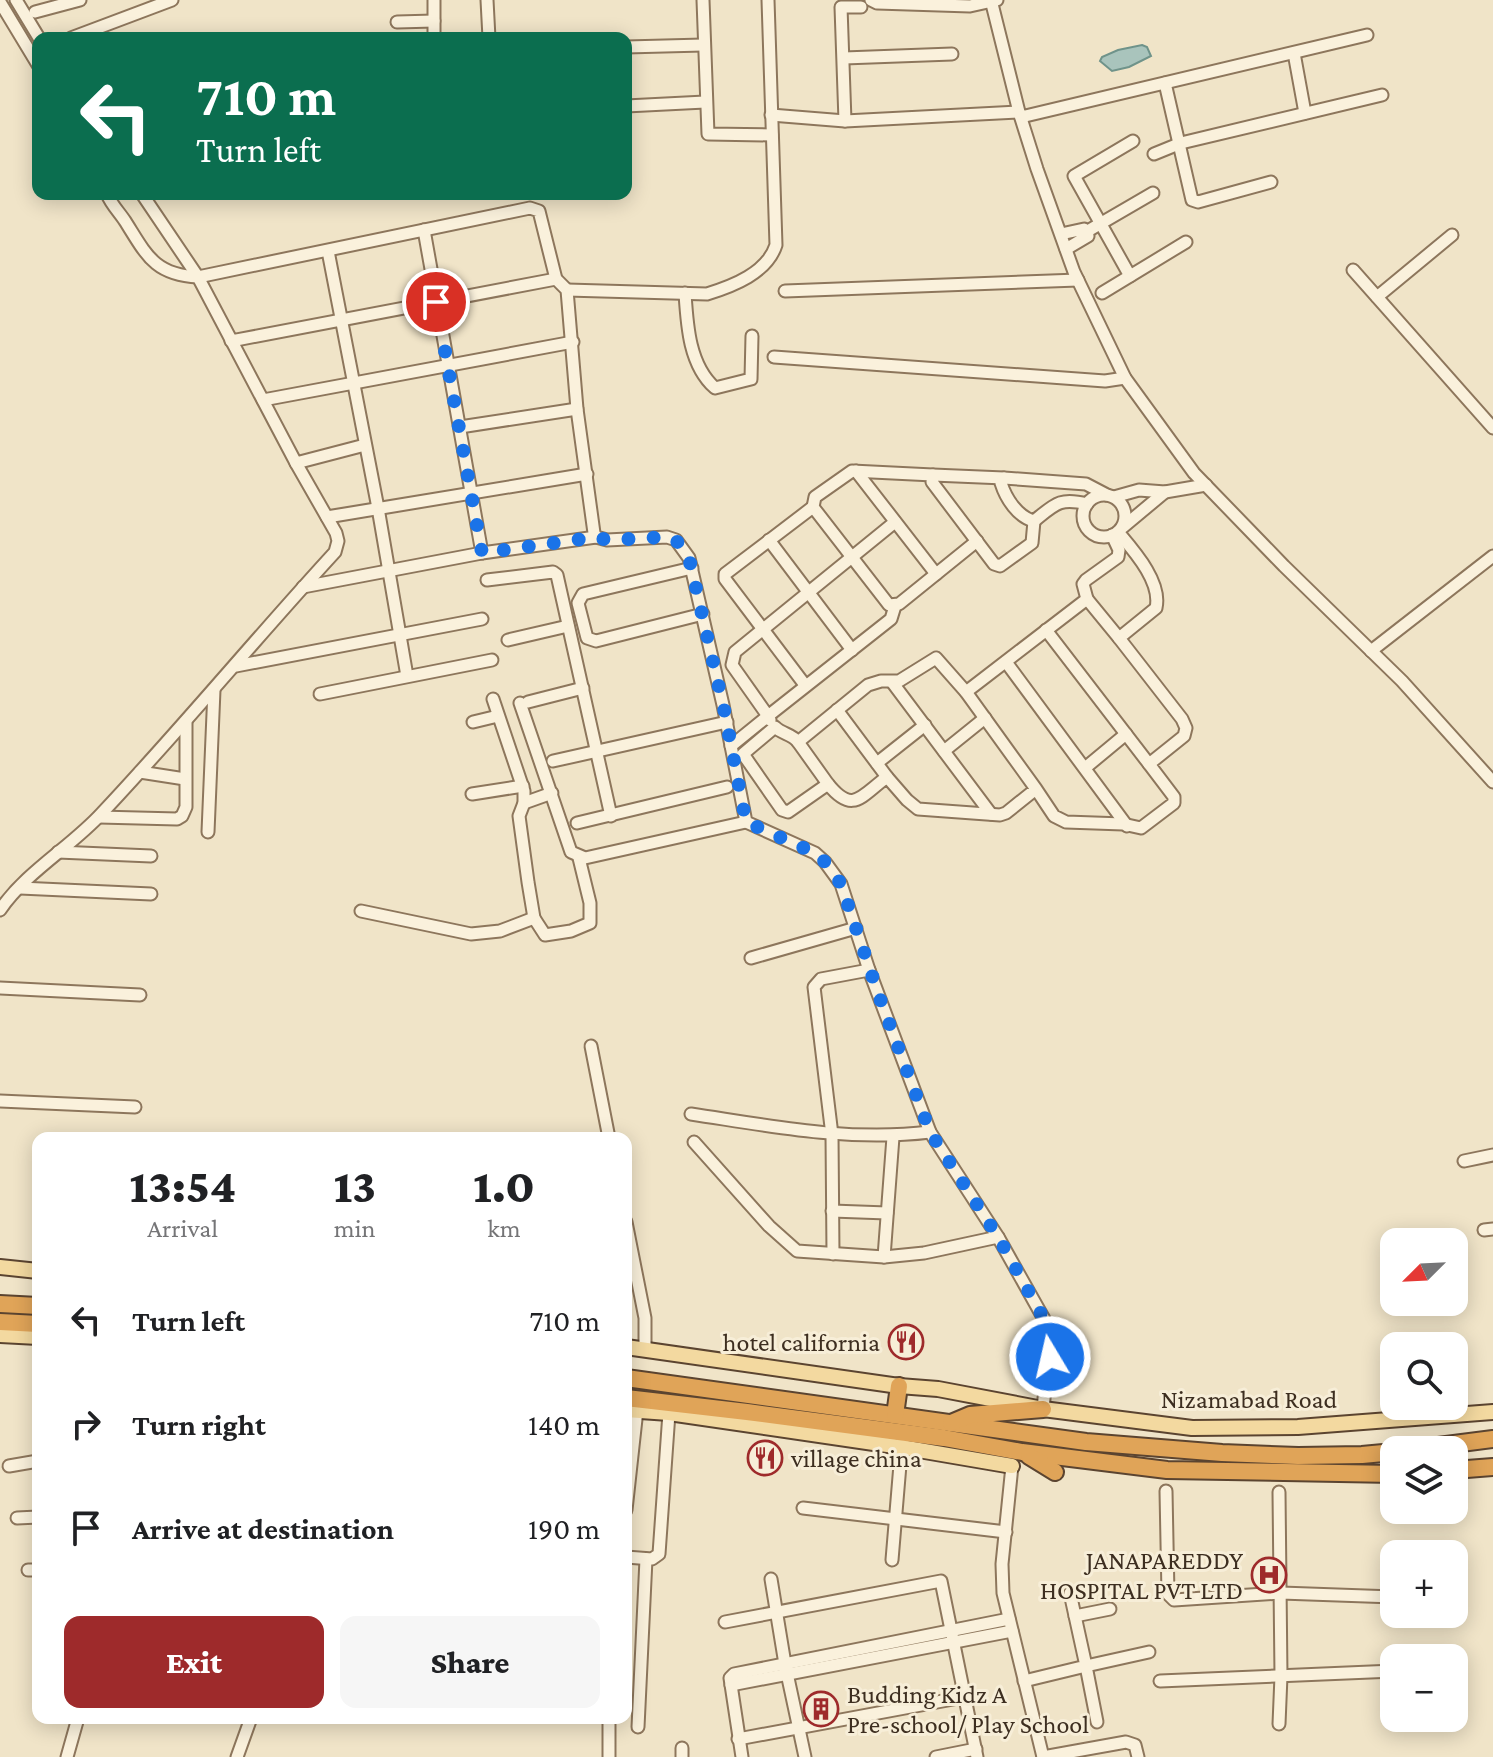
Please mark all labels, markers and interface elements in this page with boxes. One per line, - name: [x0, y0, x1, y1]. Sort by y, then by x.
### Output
- icon: left: [64, 64, 168, 168]
- text: 710 m: [196, 65, 336, 127]
- text: Turn left: [196, 130, 321, 170]
- pin: [402, 268, 470, 336]
- icon: arrive: [414, 280, 458, 324]
- text: 13:54: [129, 1159, 236, 1212]
- text: 13: [333, 1159, 376, 1212]
- text: 1.0: [473, 1159, 535, 1212]
- text: Arrival: [147, 1214, 218, 1243]
- text: min: [334, 1214, 376, 1243]
- text: km: [487, 1214, 521, 1243]
- north arrow: [1380, 1228, 1468, 1316]
- map controls: [1380, 1228, 1468, 1732]
- icon: left: [64, 1298, 108, 1342]
- text: Turn left: [132, 1304, 245, 1337]
- text: 710 m: [530, 1304, 600, 1337]
- position arrow: [1008, 1315, 1092, 1399]
- restaurant icon: hotel california: [887, 1323, 925, 1361]
- place label: hotel california: [723, 1328, 880, 1357]
- button: search: [1380, 1332, 1468, 1420]
- street label: Nizamabad Road: [1161, 1385, 1338, 1414]
- icon: right: [64, 1402, 108, 1446]
- text: Turn right: [132, 1408, 266, 1441]
- text: 140 m: [528, 1408, 600, 1441]
- button: layers: [1380, 1436, 1468, 1524]
- restaurant icon: village china: [746, 1439, 784, 1477]
- place label: village china: [790, 1444, 922, 1473]
- icon: arrive: [64, 1506, 108, 1550]
- text: Arrive at destination: [132, 1512, 394, 1545]
- text: 190 m: [528, 1512, 600, 1545]
- button: +: [1380, 1540, 1468, 1628]
- place label: JANAPAREDDY HOSPITAL PVT LTD: [1040, 1546, 1243, 1605]
- hospital icon: JANAPAREDDY HOSPITAL PVT LTD: [1250, 1556, 1288, 1594]
- button: Exit: [64, 1616, 324, 1708]
- button: Share: [340, 1616, 600, 1708]
- button: −: [1380, 1644, 1468, 1732]
- place label: Budding Kidz A Pre-school/ Play School: [847, 1680, 1089, 1739]
- building icon: Budding Kidz A Pre-school/ Play School: [802, 1690, 840, 1728]

